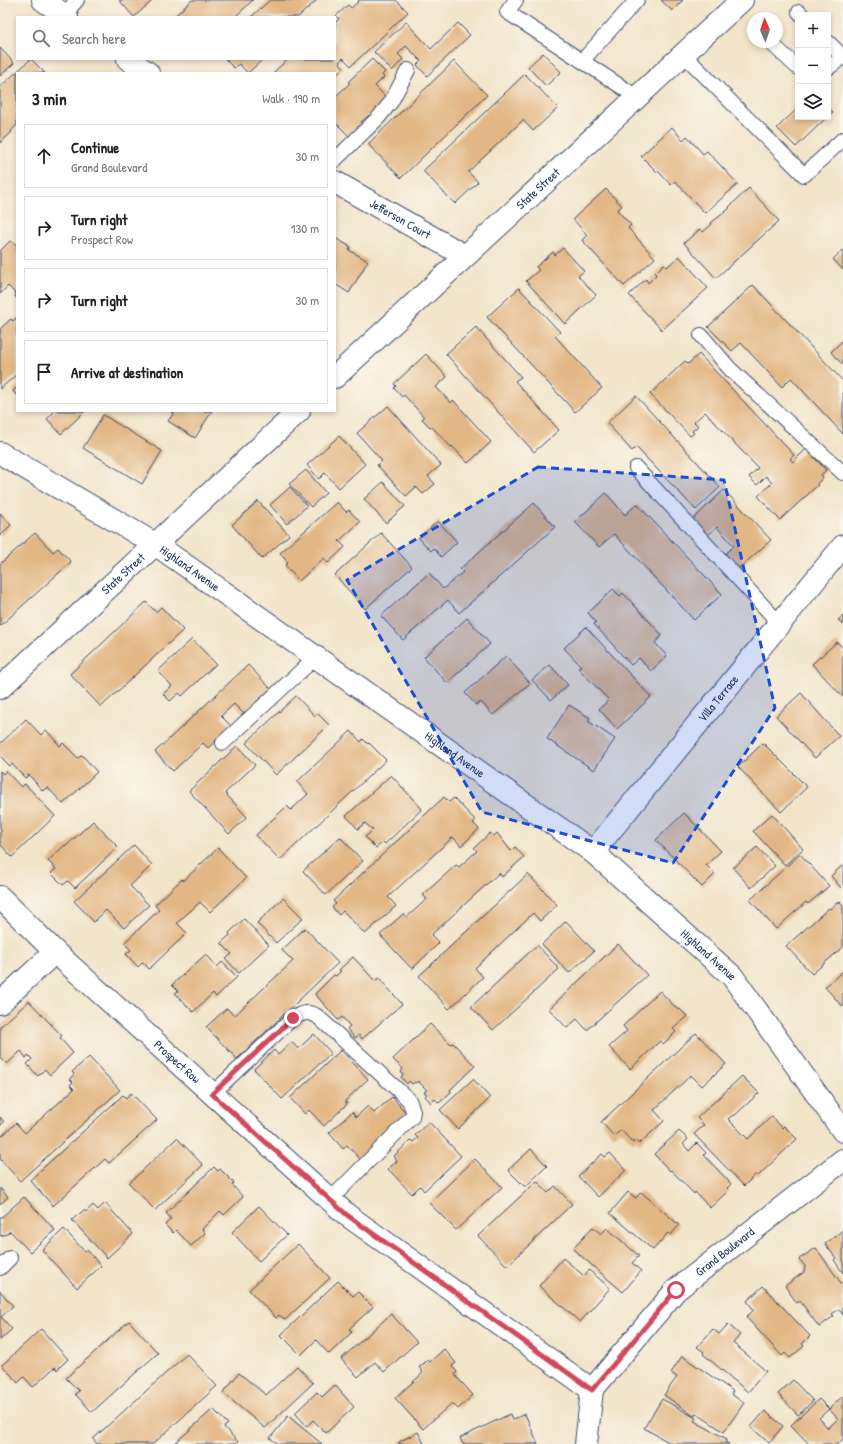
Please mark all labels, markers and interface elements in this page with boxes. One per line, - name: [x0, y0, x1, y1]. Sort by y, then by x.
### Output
- north arrow: [747, 12, 783, 48]
- map controls: [795, 12, 831, 120]
- button: +: [795, 12, 831, 48]
- search box: [16, 16, 336, 60]
- icon: search: [30, 27, 52, 49]
- text: Search here: [62, 28, 126, 49]
- button: −: [795, 48, 831, 84]
- button: layers: [795, 84, 831, 120]
- text: 3 min: [32, 87, 67, 110]
- text: Walk · 190 m: [262, 89, 320, 107]
- text: Continue: [71, 137, 119, 158]
- icon: ahead: [33, 145, 55, 167]
- text: 30 m: [296, 147, 319, 165]
- text: Grand Boulevard: [71, 158, 147, 176]
- street label: State Street: [512, 163, 564, 213]
- street label: Jefferson Court: [367, 195, 435, 243]
- text: Turn right: [71, 209, 127, 230]
- icon: right: [33, 217, 55, 239]
- text: 130 m: [291, 219, 319, 237]
- text: Prospect Row: [71, 230, 133, 248]
- icon: right: [33, 289, 55, 311]
- text: Turn right: [71, 290, 127, 311]
- text: 30 m: [296, 291, 319, 309]
- icon: arrive: [33, 361, 55, 383]
- text: Arrive at destination: [71, 362, 183, 383]
- street label: Highland Avenue: [156, 541, 224, 595]
- street label: State Street: [97, 548, 149, 598]
- street label: Villa Terrace: [694, 671, 742, 725]
- street label: Highland Avenue: [421, 727, 489, 781]
- street label: Highland Avenue: [677, 925, 742, 984]
- route end: [284, 1009, 302, 1027]
- street label: Prospect Row: [150, 1036, 205, 1087]
- street label: Grand Boulevard: [692, 1223, 758, 1280]
- route start: [667, 1281, 685, 1299]

